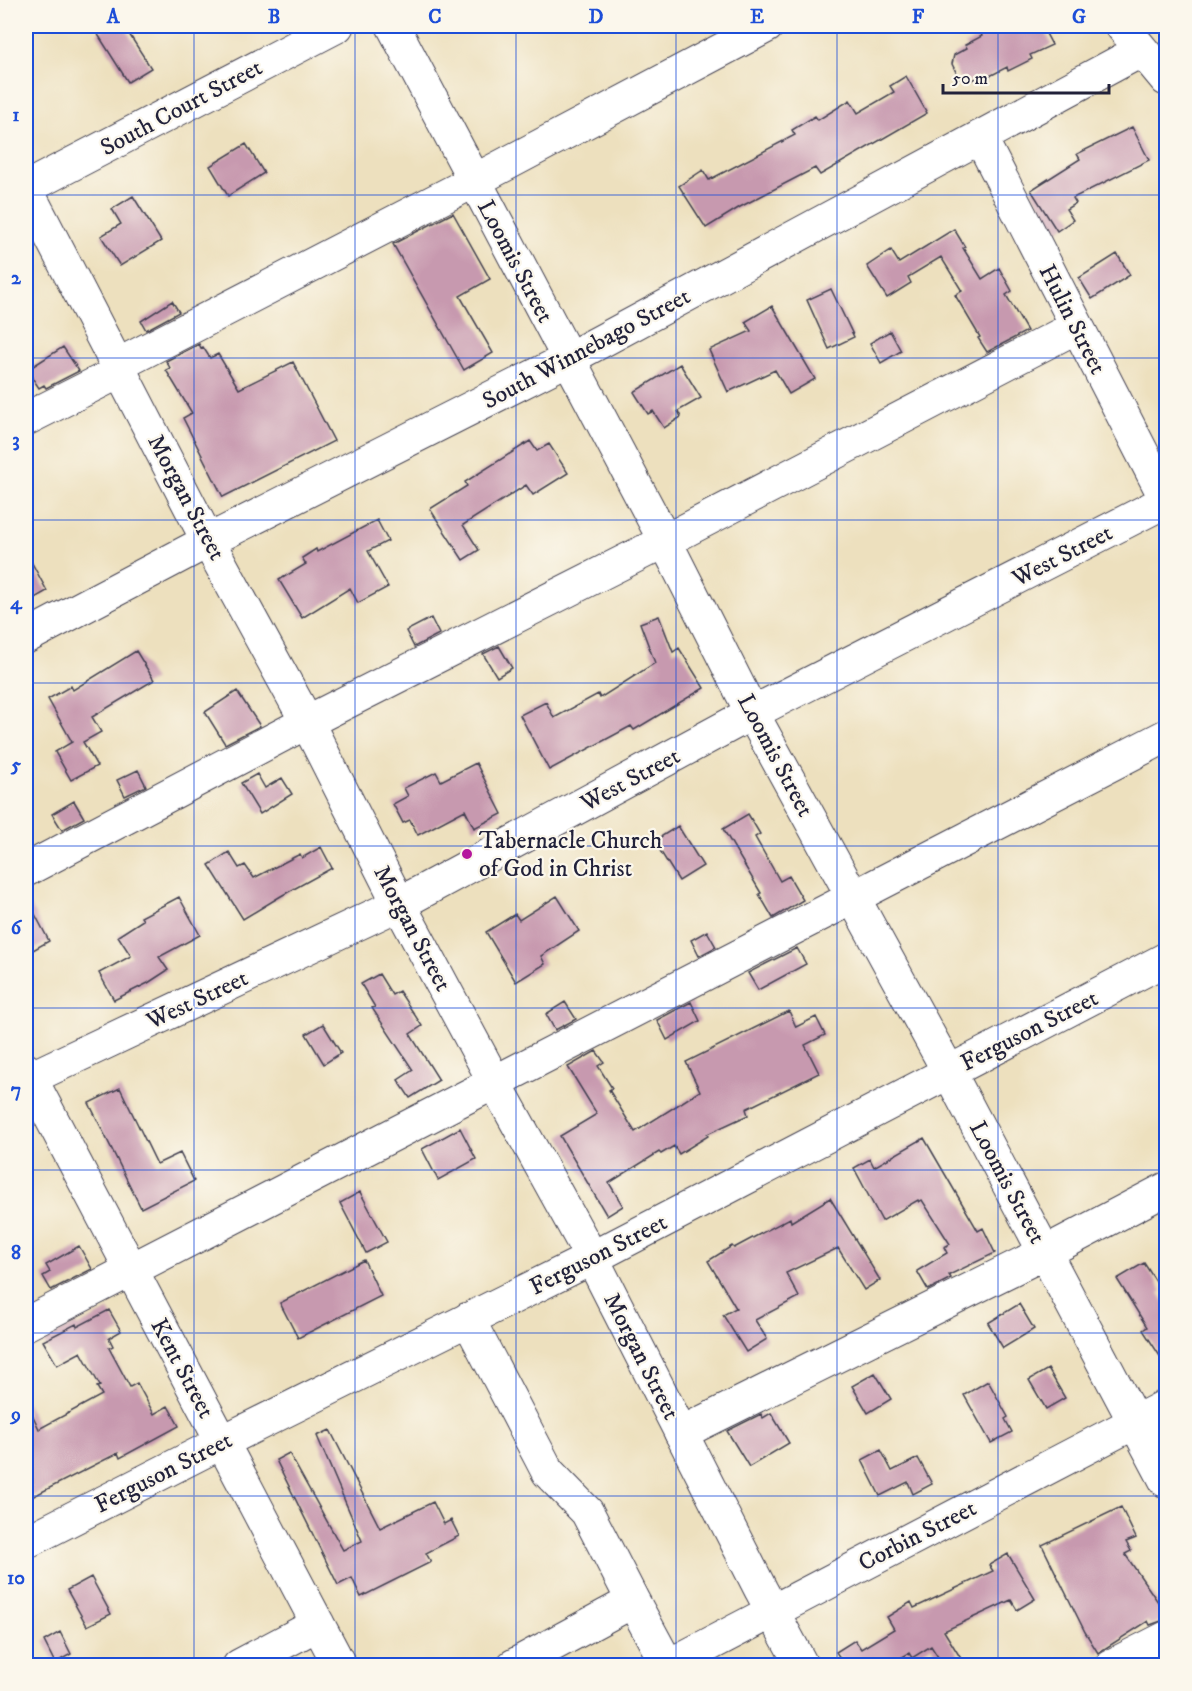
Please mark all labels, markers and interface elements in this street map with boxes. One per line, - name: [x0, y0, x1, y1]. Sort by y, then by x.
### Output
- text: A: [106, 5, 121, 30]
- text: B: [268, 5, 280, 30]
- text: C: [428, 5, 442, 30]
- text: D: [589, 5, 604, 30]
- text: E: [750, 5, 764, 30]
- text: F: [912, 5, 925, 30]
- text: G: [1072, 5, 1086, 30]
- street label: South Court Street: [95, 52, 268, 163]
- scale bar: [943, 57, 1110, 95]
- text: 50 m: [952, 68, 988, 90]
- text: 1: [12, 103, 20, 128]
- street label: Loomis Street: [470, 195, 560, 328]
- street label: Hulin Street: [1032, 260, 1113, 380]
- text: 2: [11, 266, 22, 291]
- street label: South Winnebago Street: [477, 281, 696, 416]
- text: 3: [12, 428, 20, 453]
- street label: Morgan Street: [140, 429, 232, 566]
- street label: West Street: [1006, 518, 1118, 594]
- text: 4: [10, 591, 23, 616]
- street label: Loomis Street: [730, 689, 820, 822]
- street label: West Street: [575, 741, 686, 819]
- text: 5: [10, 753, 21, 778]
- place label: Tabernacle Church of God in Christ: [479, 826, 663, 884]
- marker: Tabernacle Church of God in Christ: [460, 847, 474, 861]
- street label: Morgan Street: [366, 860, 458, 997]
- text: 6: [11, 916, 23, 941]
- street label: West Street: [141, 963, 253, 1037]
- street label: Ferguson Street: [956, 983, 1104, 1078]
- text: 7: [11, 1078, 21, 1103]
- street label: Loomis Street: [962, 1116, 1052, 1249]
- street label: Ferguson Street: [525, 1207, 673, 1302]
- text: 8: [11, 1241, 21, 1266]
- street label: Morgan Street: [596, 1288, 686, 1425]
- street label: Kent Street: [143, 1313, 221, 1424]
- text: 9: [9, 1403, 21, 1428]
- street label: Ferguson Street: [90, 1425, 238, 1520]
- street label: Corbin Street: [853, 1493, 982, 1578]
- text: 10: [7, 1566, 25, 1591]

